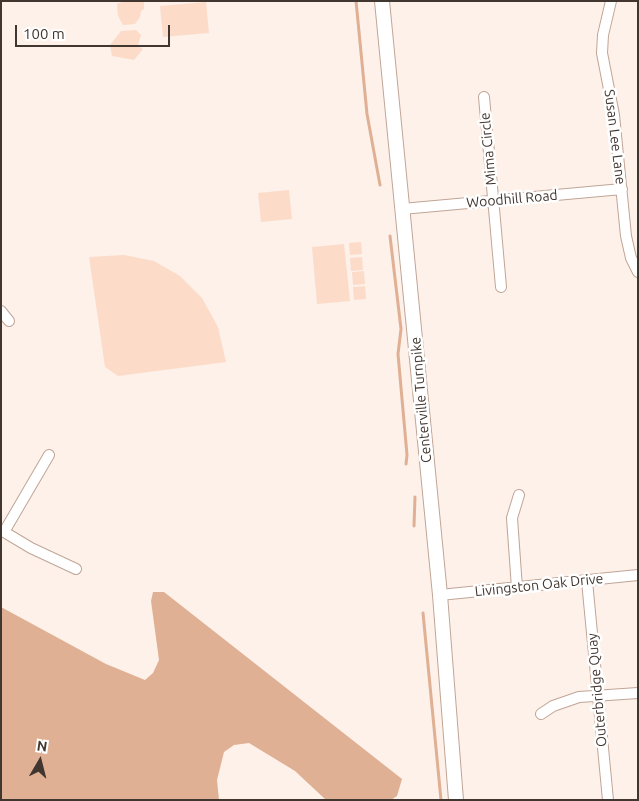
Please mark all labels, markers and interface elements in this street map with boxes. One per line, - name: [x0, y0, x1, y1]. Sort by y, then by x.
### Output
- scale bar: [18, 15, 172, 47]
- text: 100 m: [23, 25, 65, 42]
- street label: Susan Lee Lane: [601, 89, 629, 185]
- street label: Mima Circle: [476, 112, 500, 186]
- street label: Woodhill Road: [466, 187, 558, 211]
- street label: Centerville Turnpike: [407, 336, 435, 464]
- street label: Livingston Oak Drive: [474, 570, 604, 600]
- street label: Outerbridge Quay: [584, 632, 610, 748]
- north arrow: [15, 736, 65, 786]
- text: N: [36, 737, 48, 755]

